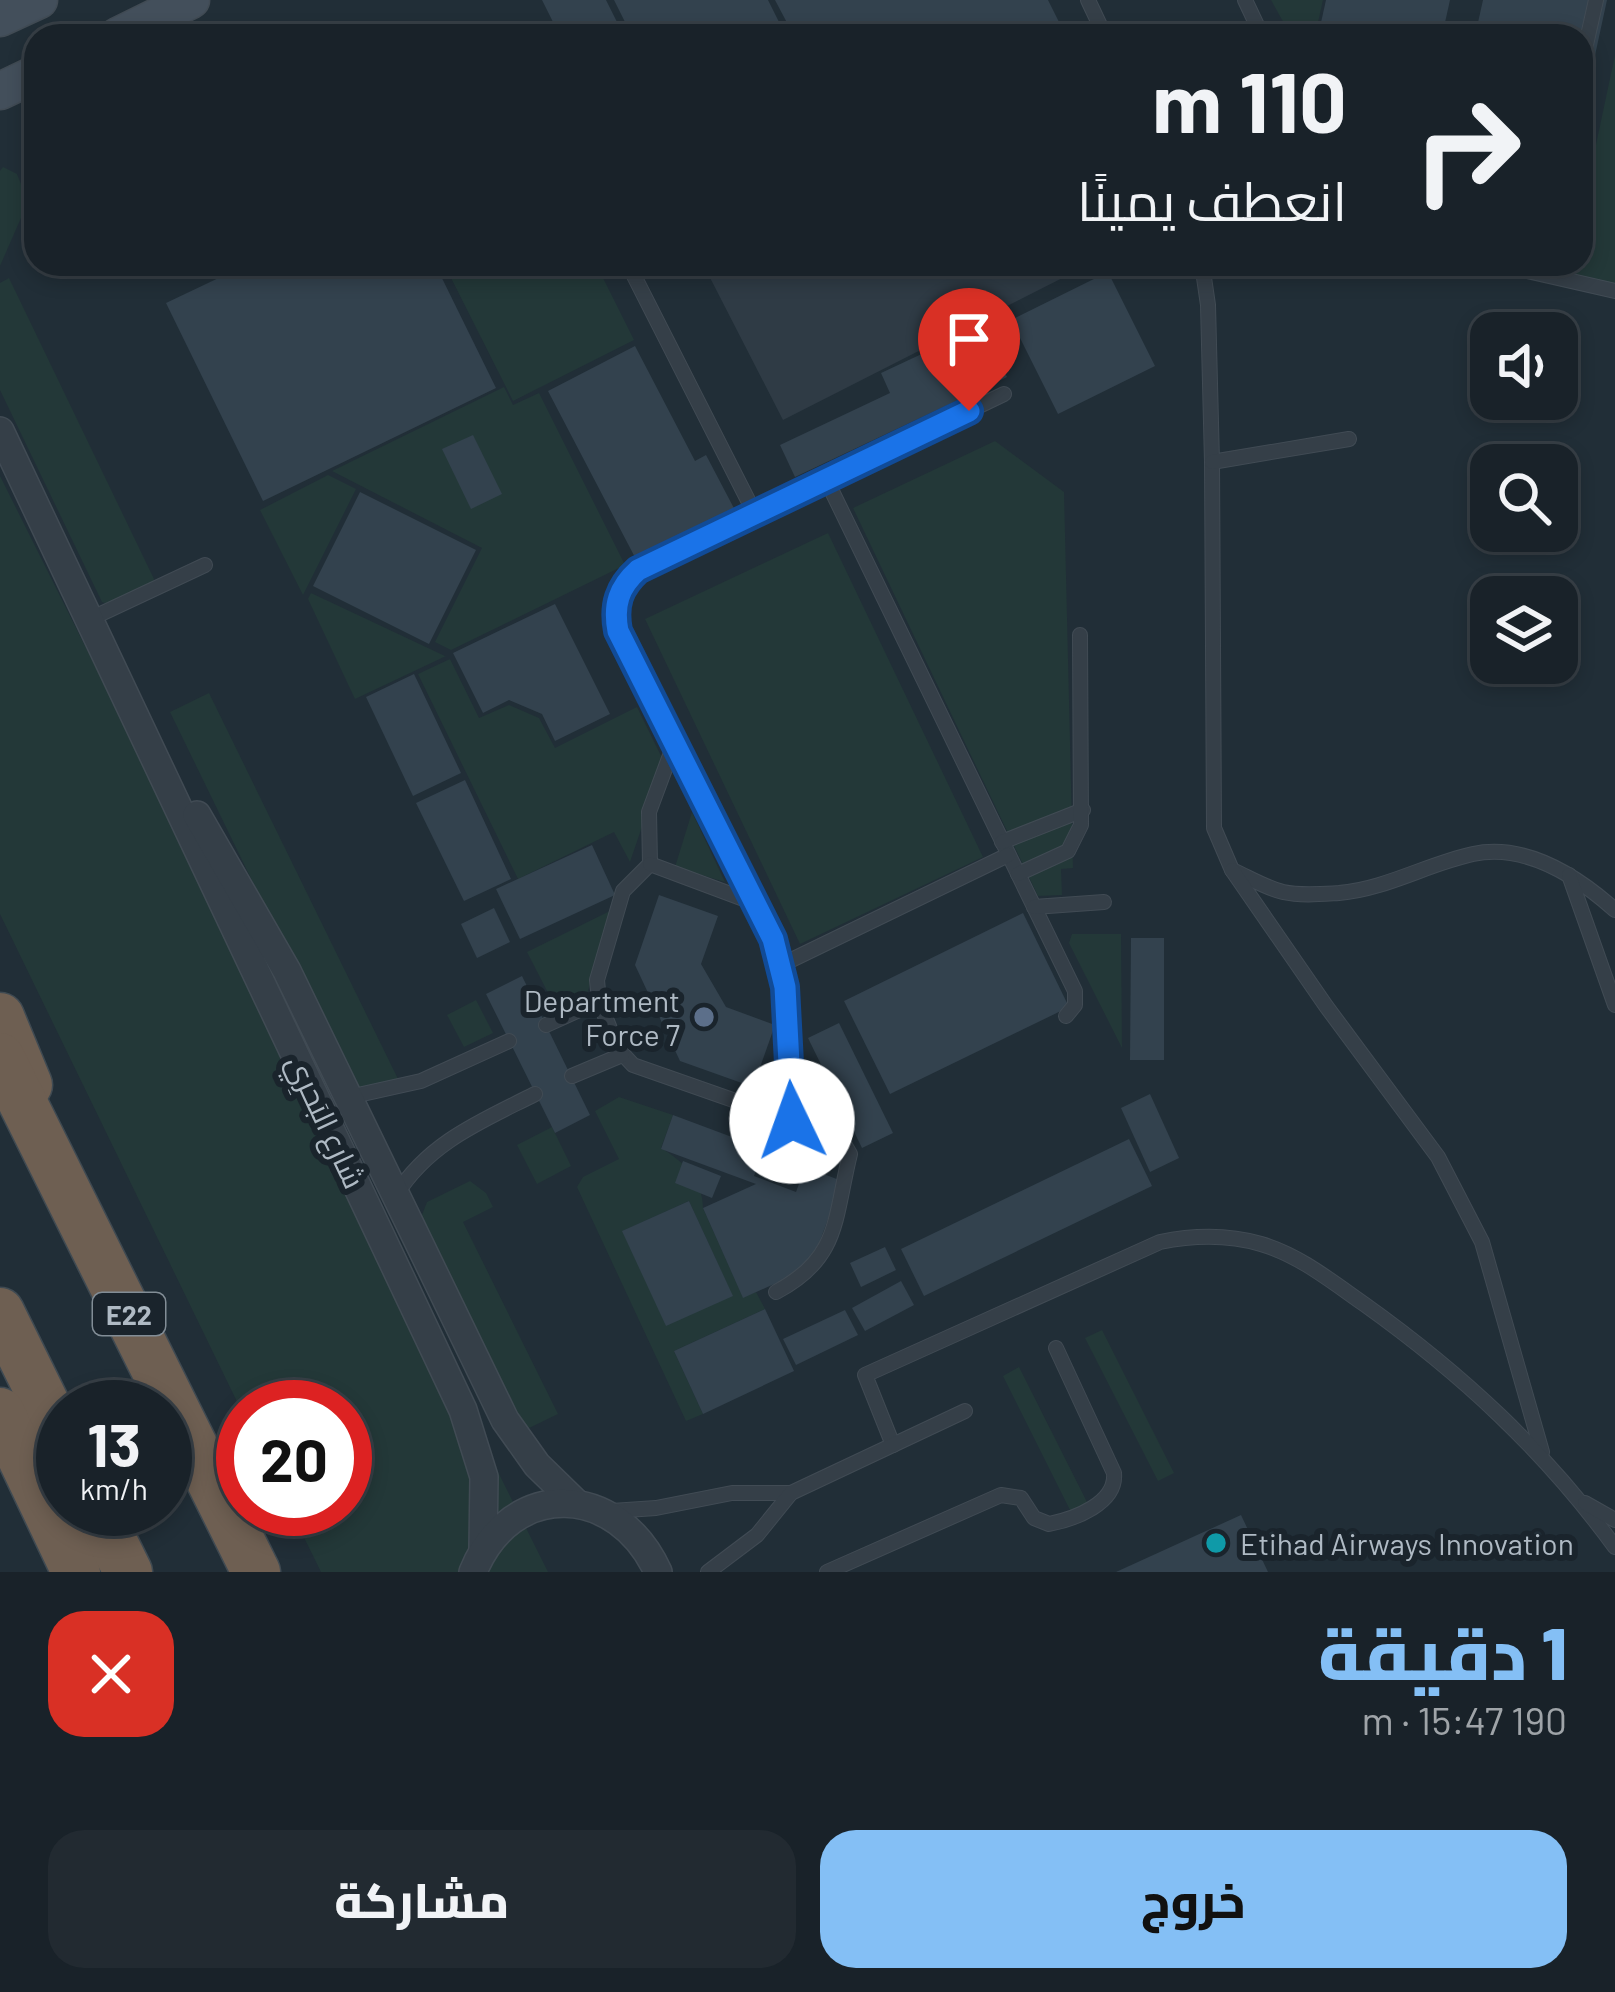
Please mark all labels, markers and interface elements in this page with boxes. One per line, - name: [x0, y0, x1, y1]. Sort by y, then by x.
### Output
- text: 110 m: [1152, 49, 1347, 150]
- icon: right: [1389, 72, 1545, 228]
- text: انعطف يمينًا: [1077, 167, 1347, 232]
- pin: [918, 288, 1020, 411]
- icon: arrive: [936, 306, 1002, 372]
- map controls: [1470, 312, 1578, 684]
- button: sound: [1470, 312, 1578, 420]
- button: search: [1470, 444, 1578, 552]
- button: layers: [1470, 576, 1578, 684]
- place label: Department Force 7: [524, 982, 680, 1052]
- marker: Department Force 7: [691, 1004, 717, 1030]
- street label: شارع البَحرِي: [274, 1048, 374, 1196]
- position arrow: [729, 1058, 855, 1184]
- road number: E22: [93, 1293, 165, 1335]
- speed limit sign: 20: [216, 1380, 372, 1536]
- text: 13: [87, 1407, 141, 1479]
- text: km/h: [80, 1470, 148, 1506]
- place label: Etihad Airways Innovation: [1240, 1525, 1574, 1561]
- marker: Etihad Airways Innovation: [1203, 1530, 1229, 1556]
- text: 1 دقيقة: [1318, 1608, 1567, 1694]
- button: close: [48, 1611, 174, 1737]
- text: 190 m · 15:47: [1361, 1696, 1567, 1743]
- button: مشاركة: [48, 1830, 796, 1968]
- button: خروج: [820, 1830, 1567, 1968]

